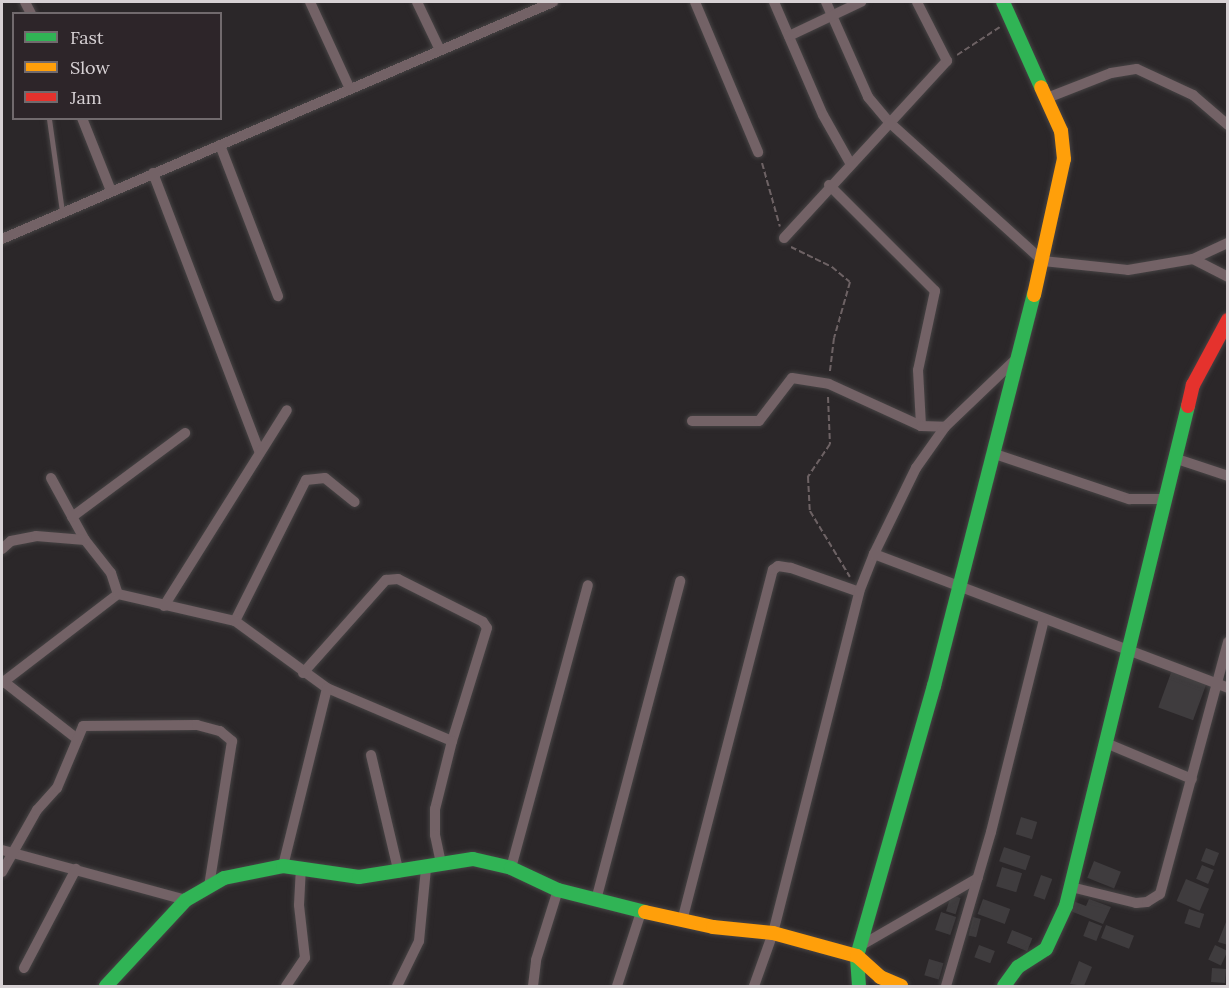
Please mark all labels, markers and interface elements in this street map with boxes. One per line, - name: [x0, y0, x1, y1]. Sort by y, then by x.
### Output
- legend: [12, 12, 222, 120]
- text: Fast: [70, 26, 104, 49]
- text: Slow: [70, 56, 110, 79]
- text: Jam: [70, 86, 102, 109]

